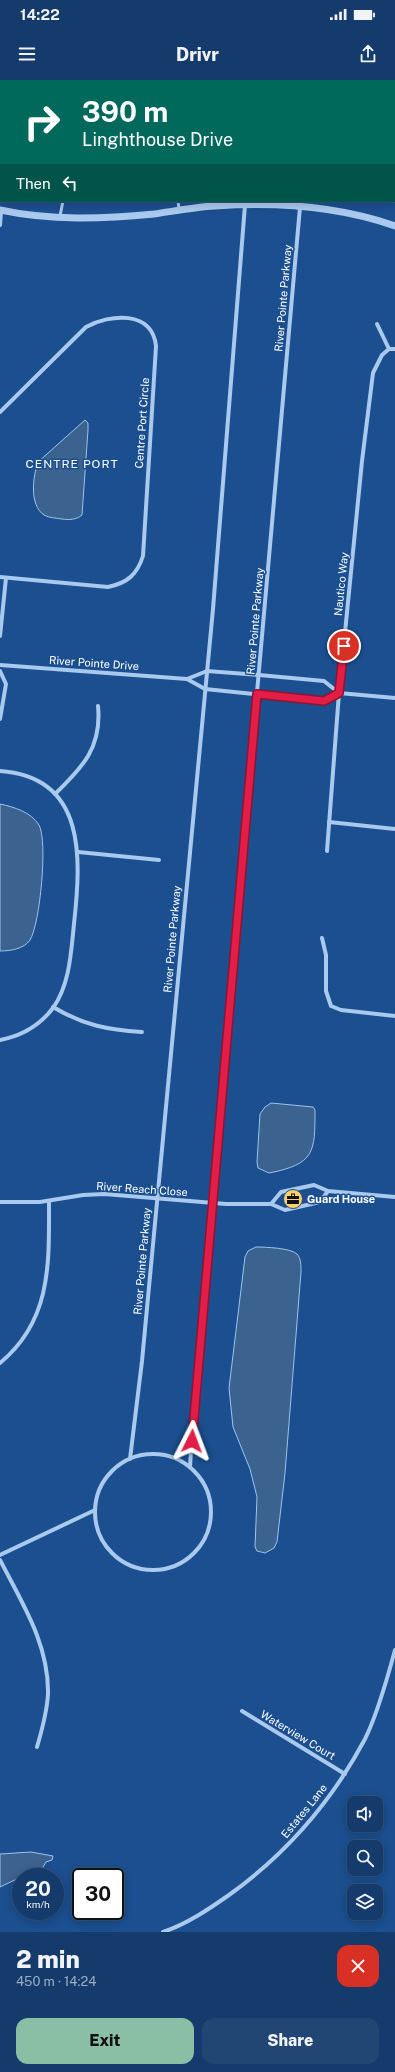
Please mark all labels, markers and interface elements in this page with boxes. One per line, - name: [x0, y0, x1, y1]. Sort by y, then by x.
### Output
- text: 14:22: [20, 6, 60, 23]
- icon: menu: [16, 43, 38, 65]
- icon: share: [357, 43, 379, 65]
- text: Drivr: [176, 44, 219, 65]
- text: 390 m: [82, 95, 168, 128]
- icon: right: [16, 96, 68, 148]
- text: Linghthouse Drive: [82, 129, 233, 150]
- icon: left: [59, 172, 81, 194]
- text: Then: [16, 175, 51, 192]
- street label: River Pointe Parkway: [272, 244, 294, 352]
- street label: Centre Port Circle: [133, 377, 151, 469]
- district label: CENTRE PORT: [25, 457, 119, 471]
- street label: Nautico Way: [332, 551, 350, 616]
- street label: River Pointe Parkway: [244, 567, 266, 675]
- pin: [327, 629, 361, 663]
- icon: arrive: [333, 635, 355, 657]
- street label: River Pointe Drive: [49, 654, 139, 672]
- street label: River Pointe Parkway: [161, 885, 183, 993]
- street label: River Reach Close: [96, 1180, 188, 1198]
- office icon: Guard House: [282, 1188, 304, 1210]
- place label: Guard House: [307, 1193, 375, 1205]
- street label: River Pointe Parkway: [131, 1207, 153, 1315]
- position arrow: [171, 1420, 213, 1462]
- street label: Waterview Court: [259, 1708, 337, 1762]
- street label: Estates Lane: [279, 1782, 329, 1840]
- map controls: [347, 1796, 383, 1920]
- button: sound: [347, 1796, 383, 1832]
- button: search: [347, 1840, 383, 1876]
- speed limit sign: 30: [72, 1868, 124, 1920]
- text: 20: [25, 1877, 51, 1901]
- button: layers: [347, 1884, 383, 1920]
- text: km/h: [26, 1898, 50, 1910]
- text: 2 min: [16, 1945, 80, 1973]
- button: close: [337, 1945, 379, 1987]
- text: 450 m · 14:24: [16, 1974, 97, 1989]
- button: Exit: [16, 2018, 194, 2064]
- button: Share: [202, 2018, 379, 2064]

